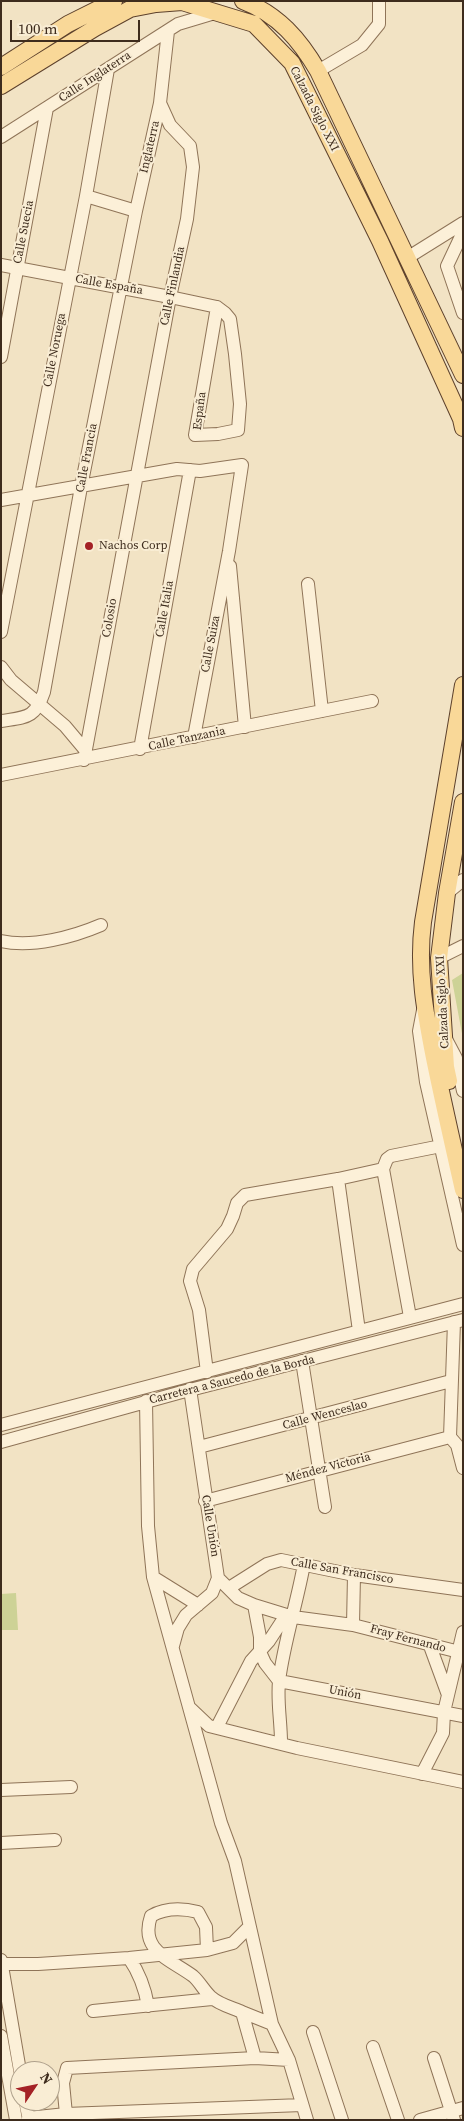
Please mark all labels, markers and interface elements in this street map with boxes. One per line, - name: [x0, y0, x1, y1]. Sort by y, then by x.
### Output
- scale bar: [12, 10, 142, 42]
- text: 100 m: [18, 18, 58, 39]
- street label: Calle Inglaterra: [56, 48, 134, 106]
- street label: Calzada Siglo XXI: [286, 64, 342, 154]
- street label: Inglaterra: [137, 119, 163, 175]
- street label: Calle Suecia: [11, 199, 37, 265]
- street label: Calle Finlandia: [158, 245, 188, 327]
- street label: Calle España: [74, 272, 144, 298]
- street label: Calle Noruega: [41, 312, 69, 388]
- street label: España: [190, 391, 210, 431]
- street label: Calle Francia: [73, 422, 101, 494]
- place label: Nachos Corp: [99, 539, 168, 553]
- marker: Nachos Corp: [83, 540, 95, 552]
- street label: Calle Italia: [153, 580, 177, 638]
- street label: Colosio: [99, 597, 121, 639]
- street label: Calle Suiza: [198, 614, 224, 674]
- street label: Calle Tanzania: [147, 724, 227, 754]
- street label: Calzada Siglo XXI: [433, 955, 453, 1049]
- street label: Carretera a Saucedo de la Borda: [148, 1352, 316, 1408]
- street label: Calle Wenceslao: [281, 1397, 369, 1433]
- street label: Méndez Victoria: [284, 1450, 372, 1486]
- street label: Calle Unión: [198, 1494, 222, 1558]
- street label: Calle San Francisco: [290, 1555, 394, 1587]
- street label: Fray Fernando: [368, 1622, 448, 1656]
- street label: Unión: [327, 1683, 363, 1703]
- north arrow: [10, 2061, 60, 2111]
- text: N: [35, 2068, 58, 2088]

